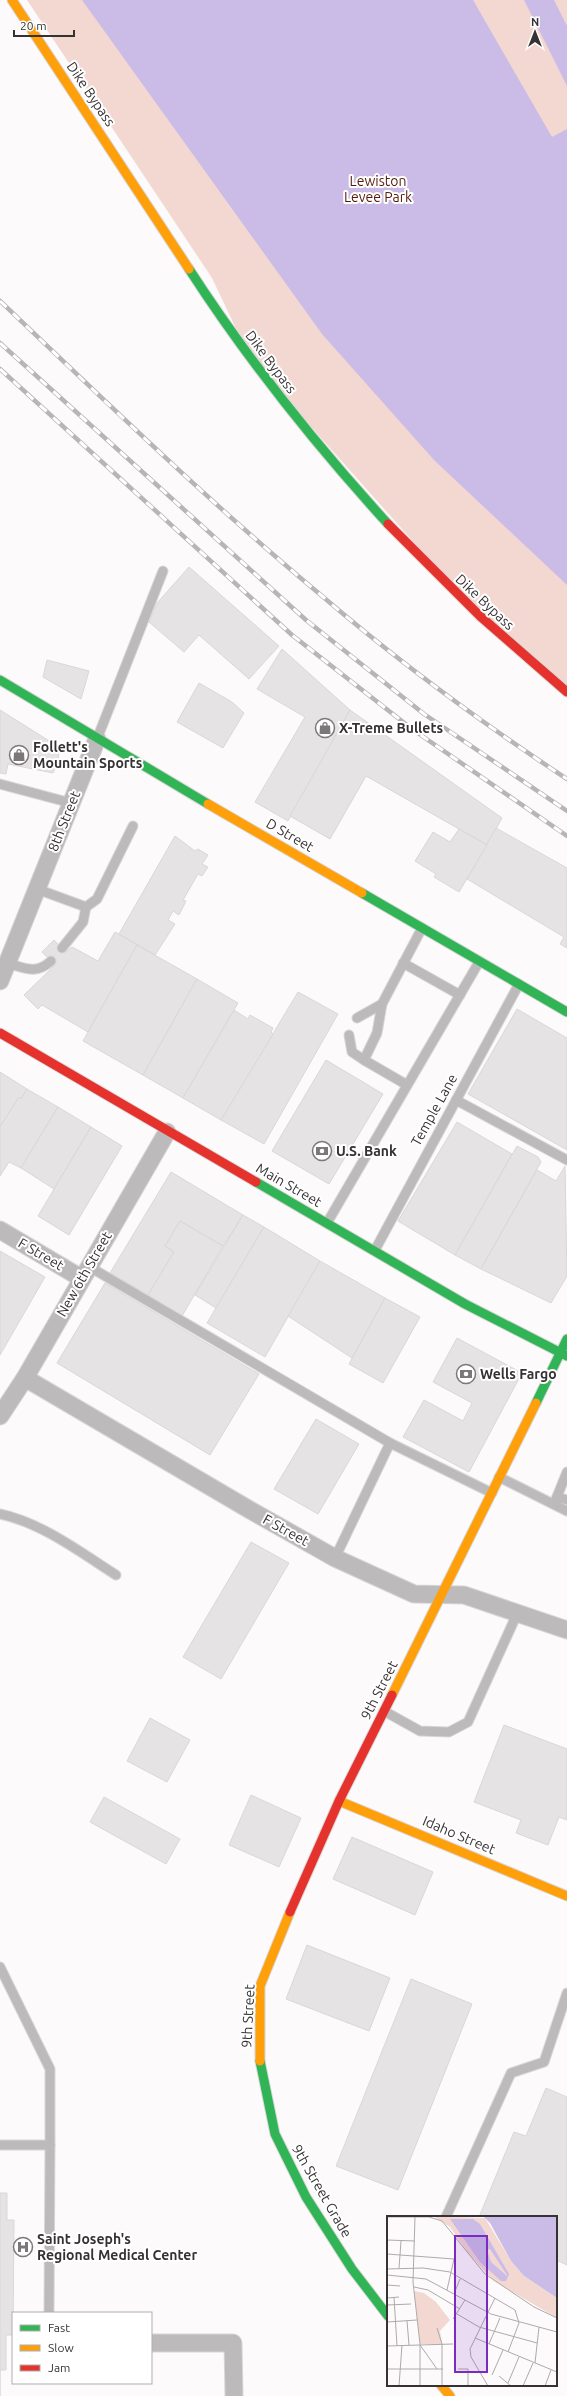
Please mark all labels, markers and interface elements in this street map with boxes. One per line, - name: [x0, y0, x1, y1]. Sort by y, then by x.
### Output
- scale bar: [14, 12, 74, 38]
- north arrow: [515, 12, 555, 52]
- text: N: [531, 16, 539, 28]
- text: 20 m: [20, 19, 47, 32]
- street label: Dike Bypass: [64, 59, 118, 129]
- park label: Lewiston Levee Park: [344, 173, 412, 205]
- street label: Dike Bypass: [242, 328, 300, 396]
- street label: Dike Bypass: [452, 571, 518, 633]
- shop icon: X-Treme Bullets: [314, 717, 336, 739]
- place label: X-Treme Bullets: [339, 720, 443, 736]
- place label: Follett's Mountain Sports: [33, 739, 143, 771]
- shop icon: Follett's Mountain Sports: [8, 744, 30, 766]
- street label: 8th Street: [45, 788, 84, 854]
- street label: D Street: [263, 815, 317, 855]
- street label: Temple Lane: [408, 1071, 460, 1149]
- bank icon: U.S. Bank: [311, 1140, 333, 1162]
- place label: U.S. Bank: [336, 1143, 397, 1159]
- street label: Main Street: [253, 1160, 325, 1210]
- street label: New 6th Street: [53, 1228, 115, 1319]
- street label: F Street: [15, 1235, 67, 1274]
- bank icon: Wells Fargo: [455, 1363, 477, 1385]
- place label: Wells Fargo: [480, 1366, 557, 1382]
- street label: F Street: [260, 1511, 312, 1549]
- street label: 9th Street: [357, 1658, 401, 1722]
- street label: Idaho Street: [420, 1813, 498, 1858]
- street label: 9th Street: [238, 1983, 258, 2048]
- street label: 9th Street Grade: [289, 2142, 355, 2240]
- inset map: [387, 2216, 557, 2386]
- place label: Saint Joseph's Regional Medical Center: [37, 2231, 197, 2263]
- hospital icon: Saint Joseph's Regional Medical Center: [12, 2236, 34, 2258]
- legend: [12, 2312, 152, 2384]
- text: Fast: [48, 2321, 70, 2334]
- text: Slow: [48, 2341, 74, 2354]
- text: Jam: [48, 2361, 70, 2374]

